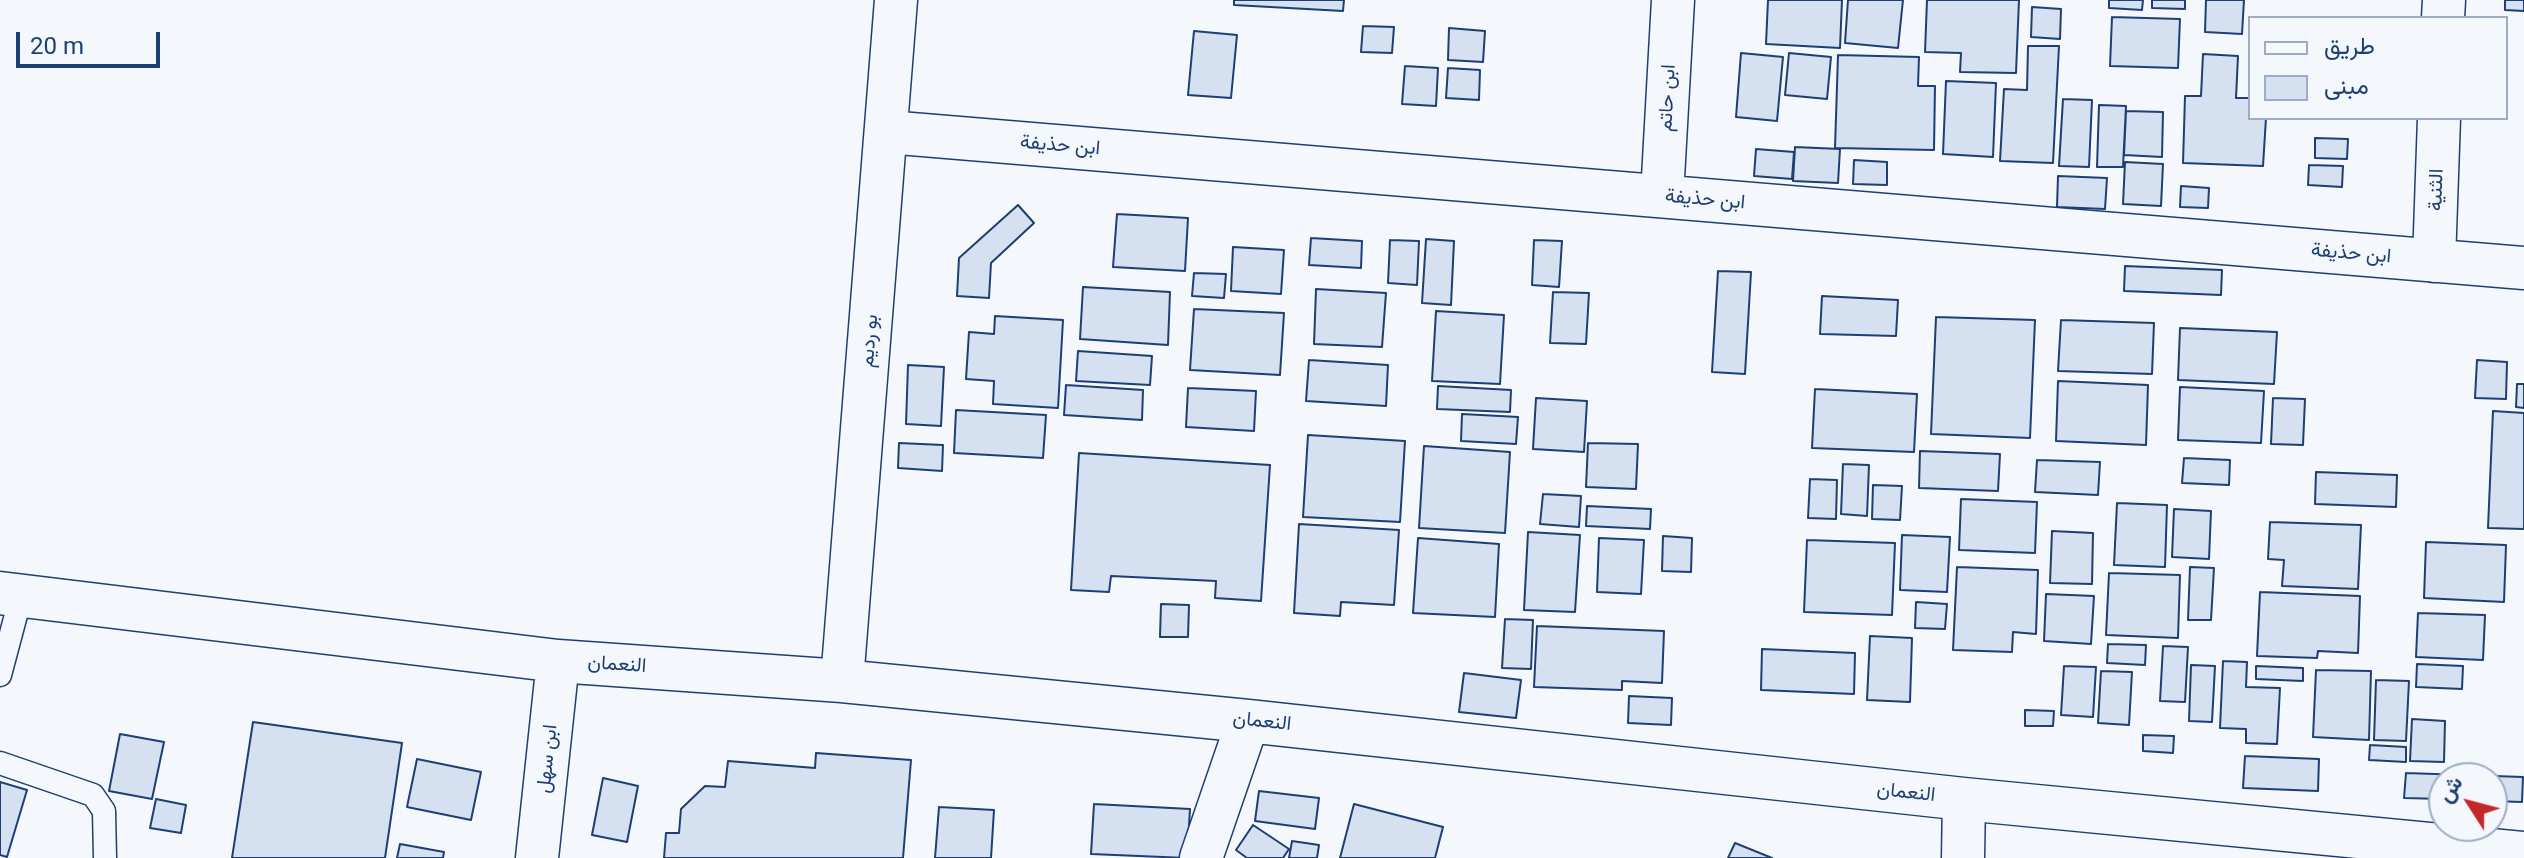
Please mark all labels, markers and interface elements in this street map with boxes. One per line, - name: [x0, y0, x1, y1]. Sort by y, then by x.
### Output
- scale bar: [20, 16, 164, 66]
- legend: [2248, 16, 2508, 120]
- text: 20 m: [30, 32, 84, 60]
- text: طريق: [2324, 32, 2375, 60]
- street label: ابن حاتم: [1654, 64, 1682, 132]
- text: مبنى: [2324, 72, 2369, 100]
- street label: ابن حذيفة: [1019, 131, 1101, 161]
- street label: الثنية: [2424, 168, 2450, 212]
- street label: ابن حذيفة: [1664, 185, 1746, 215]
- street label: ابن حذيفة: [2310, 239, 2392, 269]
- street label: بو رديم: [856, 313, 884, 369]
- street label: النعمان: [587, 651, 647, 679]
- street label: النعمان: [1231, 707, 1293, 737]
- street label: ابن سهل: [532, 723, 564, 795]
- north arrow: [2428, 762, 2508, 842]
- text: ش: [2432, 771, 2468, 807]
- street label: النعمان: [1875, 778, 1937, 808]

